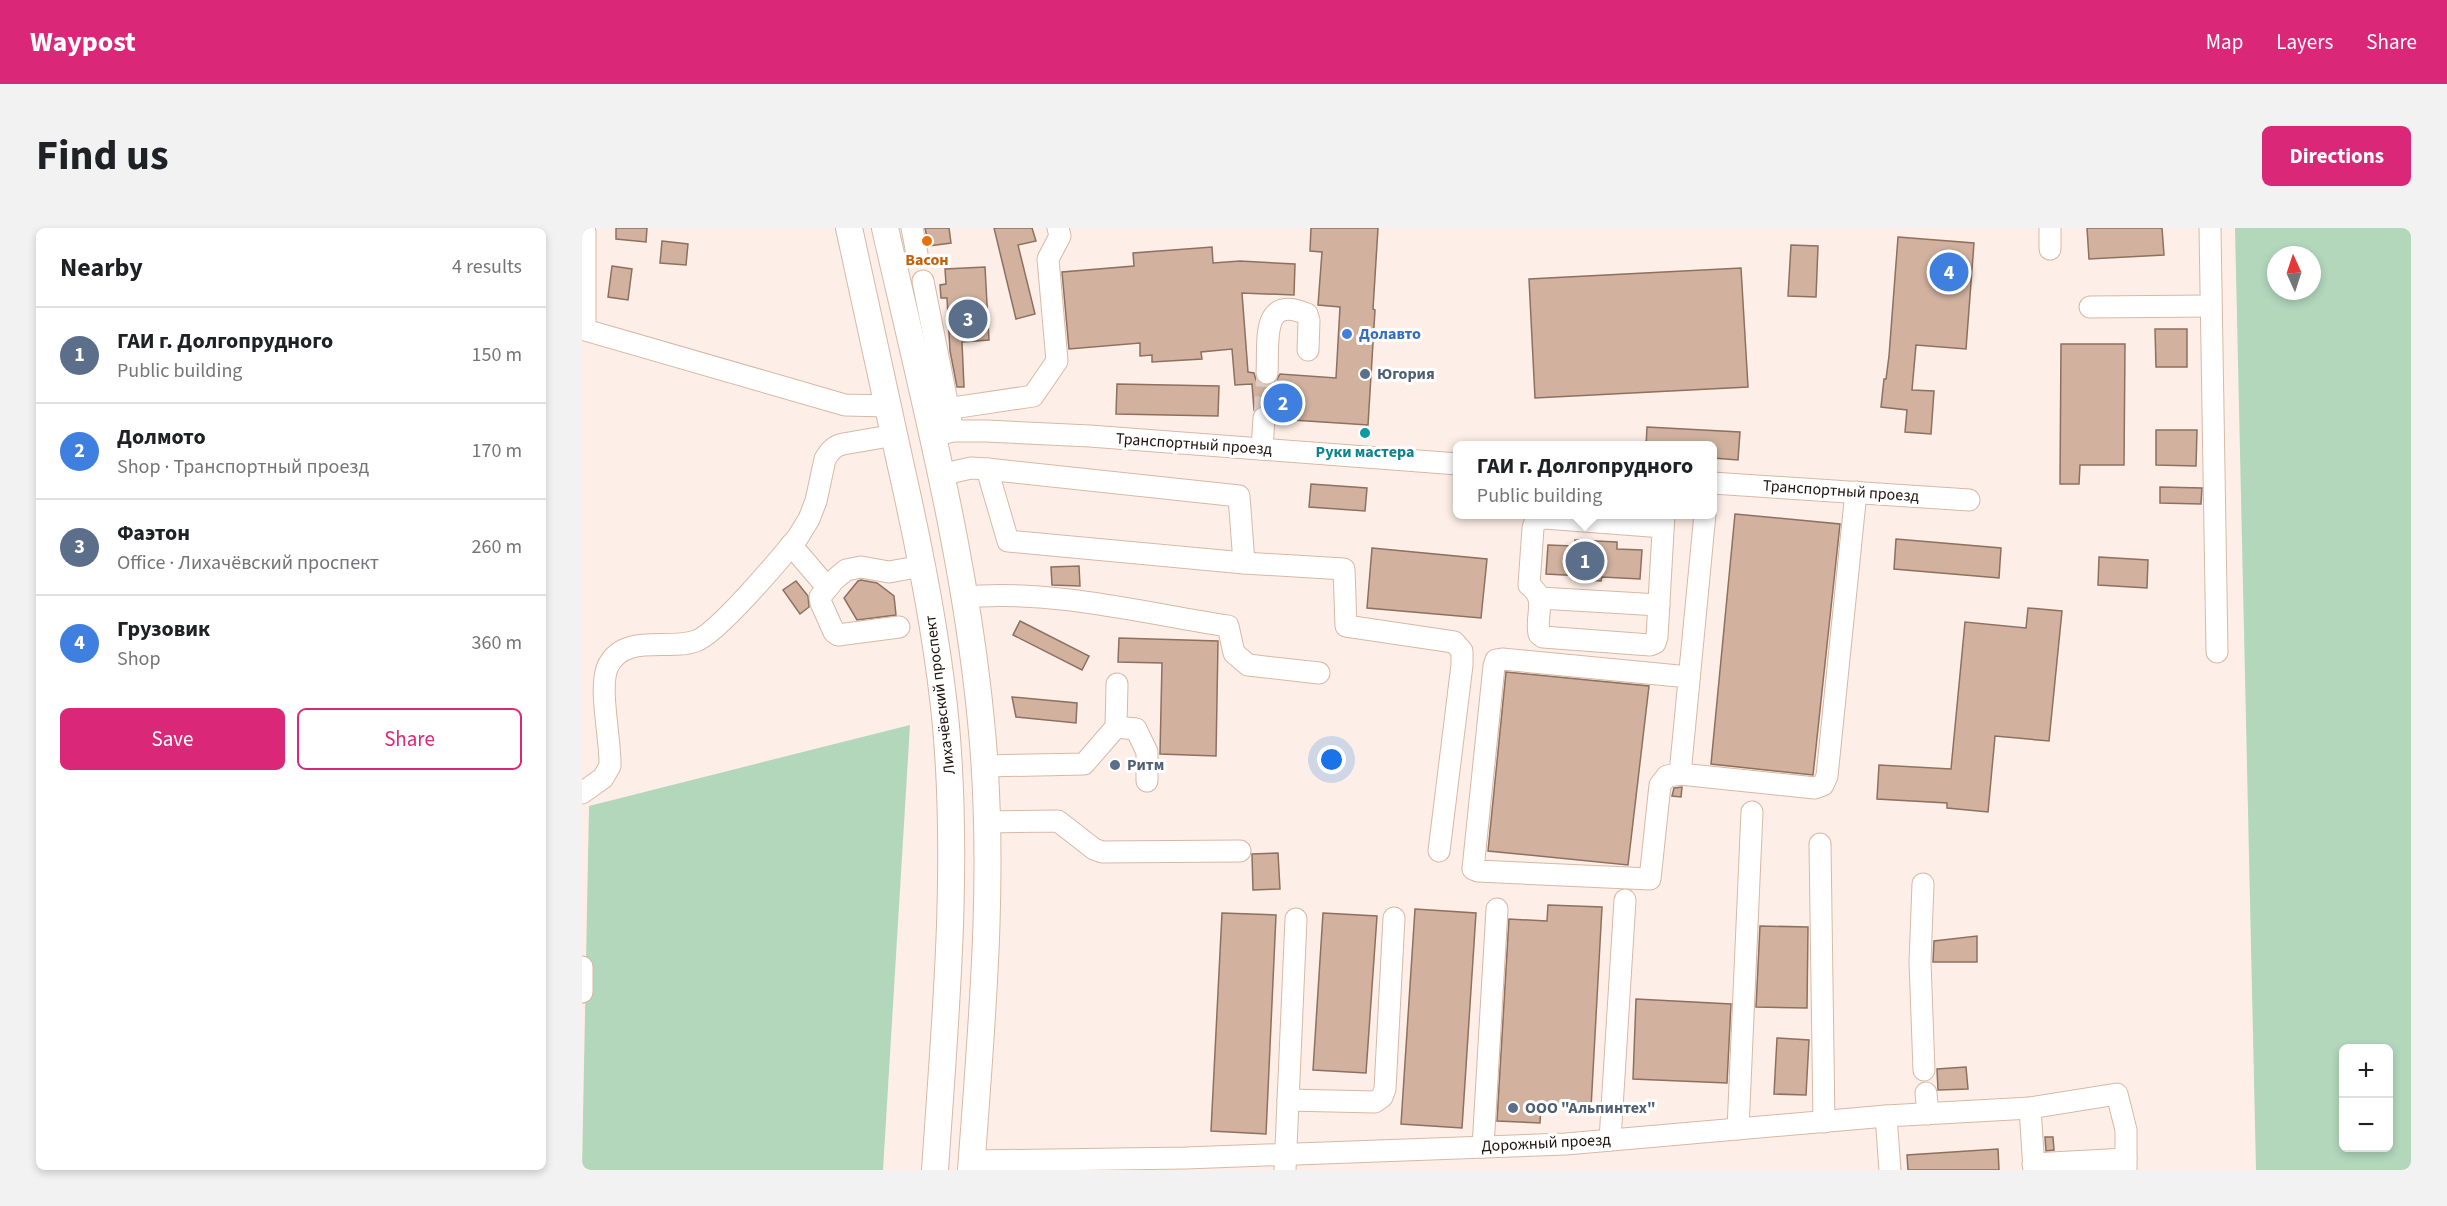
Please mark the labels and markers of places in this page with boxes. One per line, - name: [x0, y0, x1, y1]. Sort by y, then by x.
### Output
- marker: Васон: [920, 234, 934, 248]
- place label: Васон: [905, 249, 949, 271]
- pin: 4: [1930, 250, 1968, 294]
- pin: 3: [948, 296, 988, 341]
- place label: Долавто: [1359, 323, 1421, 345]
- marker: Долавто: [1340, 327, 1354, 341]
- place label: Югория: [1377, 363, 1435, 385]
- marker: Югория: [1358, 367, 1372, 381]
- pin: 2: [1264, 380, 1302, 426]
- marker: Руки мастера: [1358, 426, 1372, 440]
- place label: Руки мастера: [1316, 441, 1414, 463]
- pin: 1: [1566, 538, 1604, 584]
- place label: Ритм: [1127, 754, 1164, 776]
- marker: Ритм: [1108, 758, 1122, 772]
- place label: ООО "Альпинтех": [1525, 1097, 1656, 1119]
- marker: ООО "Альпинтех": [1506, 1101, 1520, 1115]

